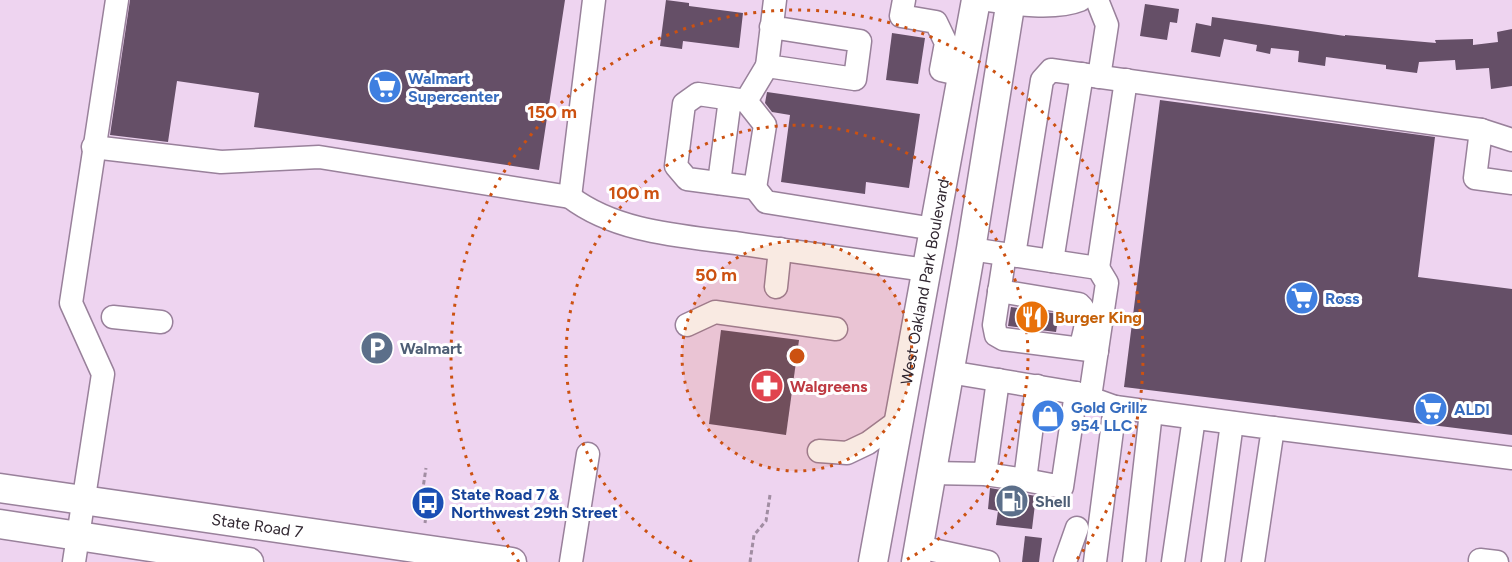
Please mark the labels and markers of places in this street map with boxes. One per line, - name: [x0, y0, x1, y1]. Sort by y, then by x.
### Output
- supermarket icon: Walmart Supercenter: [367, 69, 403, 105]
- place label: Walmart Supercenter: [408, 69, 499, 106]
- supermarket icon: Ross: [1284, 280, 1320, 316]
- place label: Ross: [1325, 289, 1360, 308]
- restaurant icon: Burger King: [1014, 299, 1050, 335]
- place label: Burger King: [1055, 308, 1142, 327]
- parking icon: Walmart: [359, 330, 395, 366]
- place label: Walmart: [400, 339, 463, 358]
- centre of rings: [787, 346, 807, 366]
- pharmacy icon: Walgreens: [749, 368, 785, 404]
- place label: Walgreens: [790, 377, 868, 396]
- supermarket icon: ALDI: [1413, 391, 1449, 427]
- shop icon: Gold Grillz 954 LLC: [1030, 398, 1066, 434]
- place label: Gold Grillz 954 LLC: [1071, 398, 1147, 435]
- place label: ALDI: [1454, 400, 1490, 419]
- fuel station icon: Shell: [994, 483, 1030, 519]
- bus stop icon: State Road 7 & Northwest 29th Street: [410, 485, 446, 521]
- place label: State Road 7 & Northwest 29th Street: [451, 485, 618, 522]
- place label: Shell: [1035, 492, 1071, 511]

